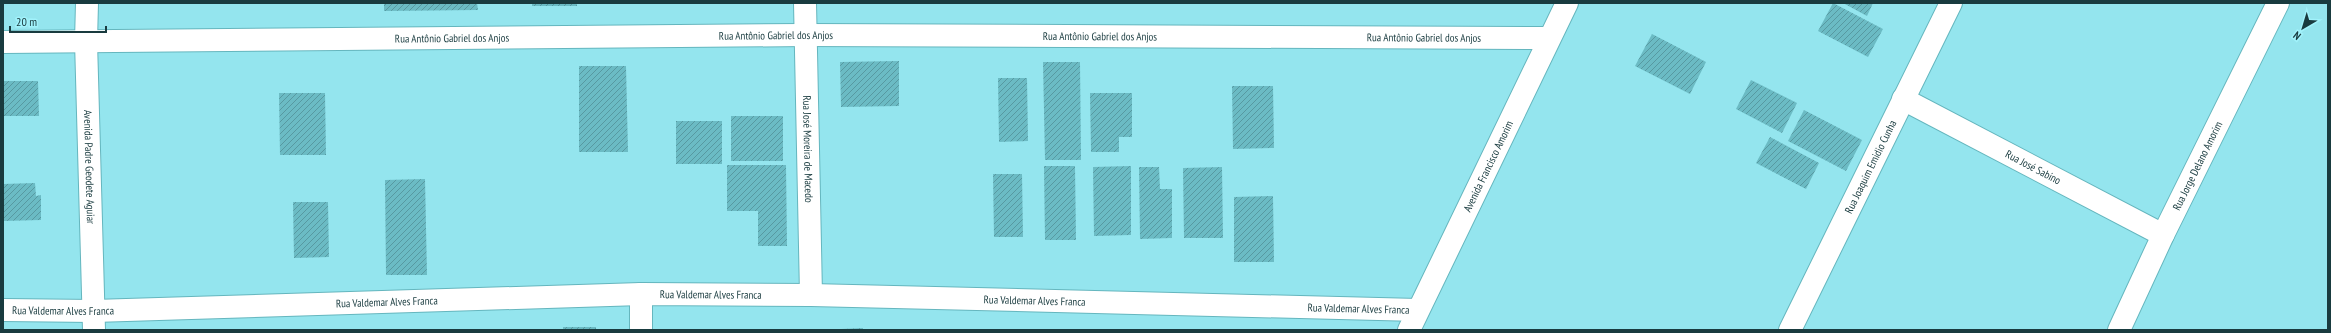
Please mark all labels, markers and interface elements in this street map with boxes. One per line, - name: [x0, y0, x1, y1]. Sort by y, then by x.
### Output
- scale bar: [10, 8, 106, 34]
- north arrow: [2283, 8, 2323, 48]
- text: 20 m: [16, 14, 37, 29]
- street label: Rua Antônio Gabriel dos Anjos: [719, 28, 833, 43]
- street label: Rua Antônio Gabriel dos Anjos: [1043, 29, 1157, 43]
- text: N: [2290, 29, 2303, 43]
- street label: Rua Antônio Gabriel dos Anjos: [1367, 30, 1481, 45]
- street label: Rua Antônio Gabriel dos Anjos: [395, 31, 509, 46]
- street label: Rua José Moreira de Macedo: [800, 95, 816, 203]
- street label: Avenida Padre Geodete Aguiar: [81, 110, 98, 224]
- street label: Avenida Francisco Amorim: [1460, 118, 1516, 214]
- street label: Rua Joaquim Emidio Cunha: [1841, 118, 1899, 216]
- street label: Rua Jorge Delano Amorim: [2169, 119, 2225, 213]
- street label: Rua José Sabino: [2003, 147, 2064, 188]
- street label: Rua Valdemar Alves Franca: [660, 287, 762, 302]
- street label: Rua Valdemar Alves Franca: [984, 292, 1086, 309]
- street label: Rua Valdemar Alves Franca: [336, 293, 438, 310]
- street label: Rua Valdemar Alves Franca: [1307, 300, 1410, 317]
- street label: Rua Valdemar Alves Franca: [12, 303, 114, 318]

